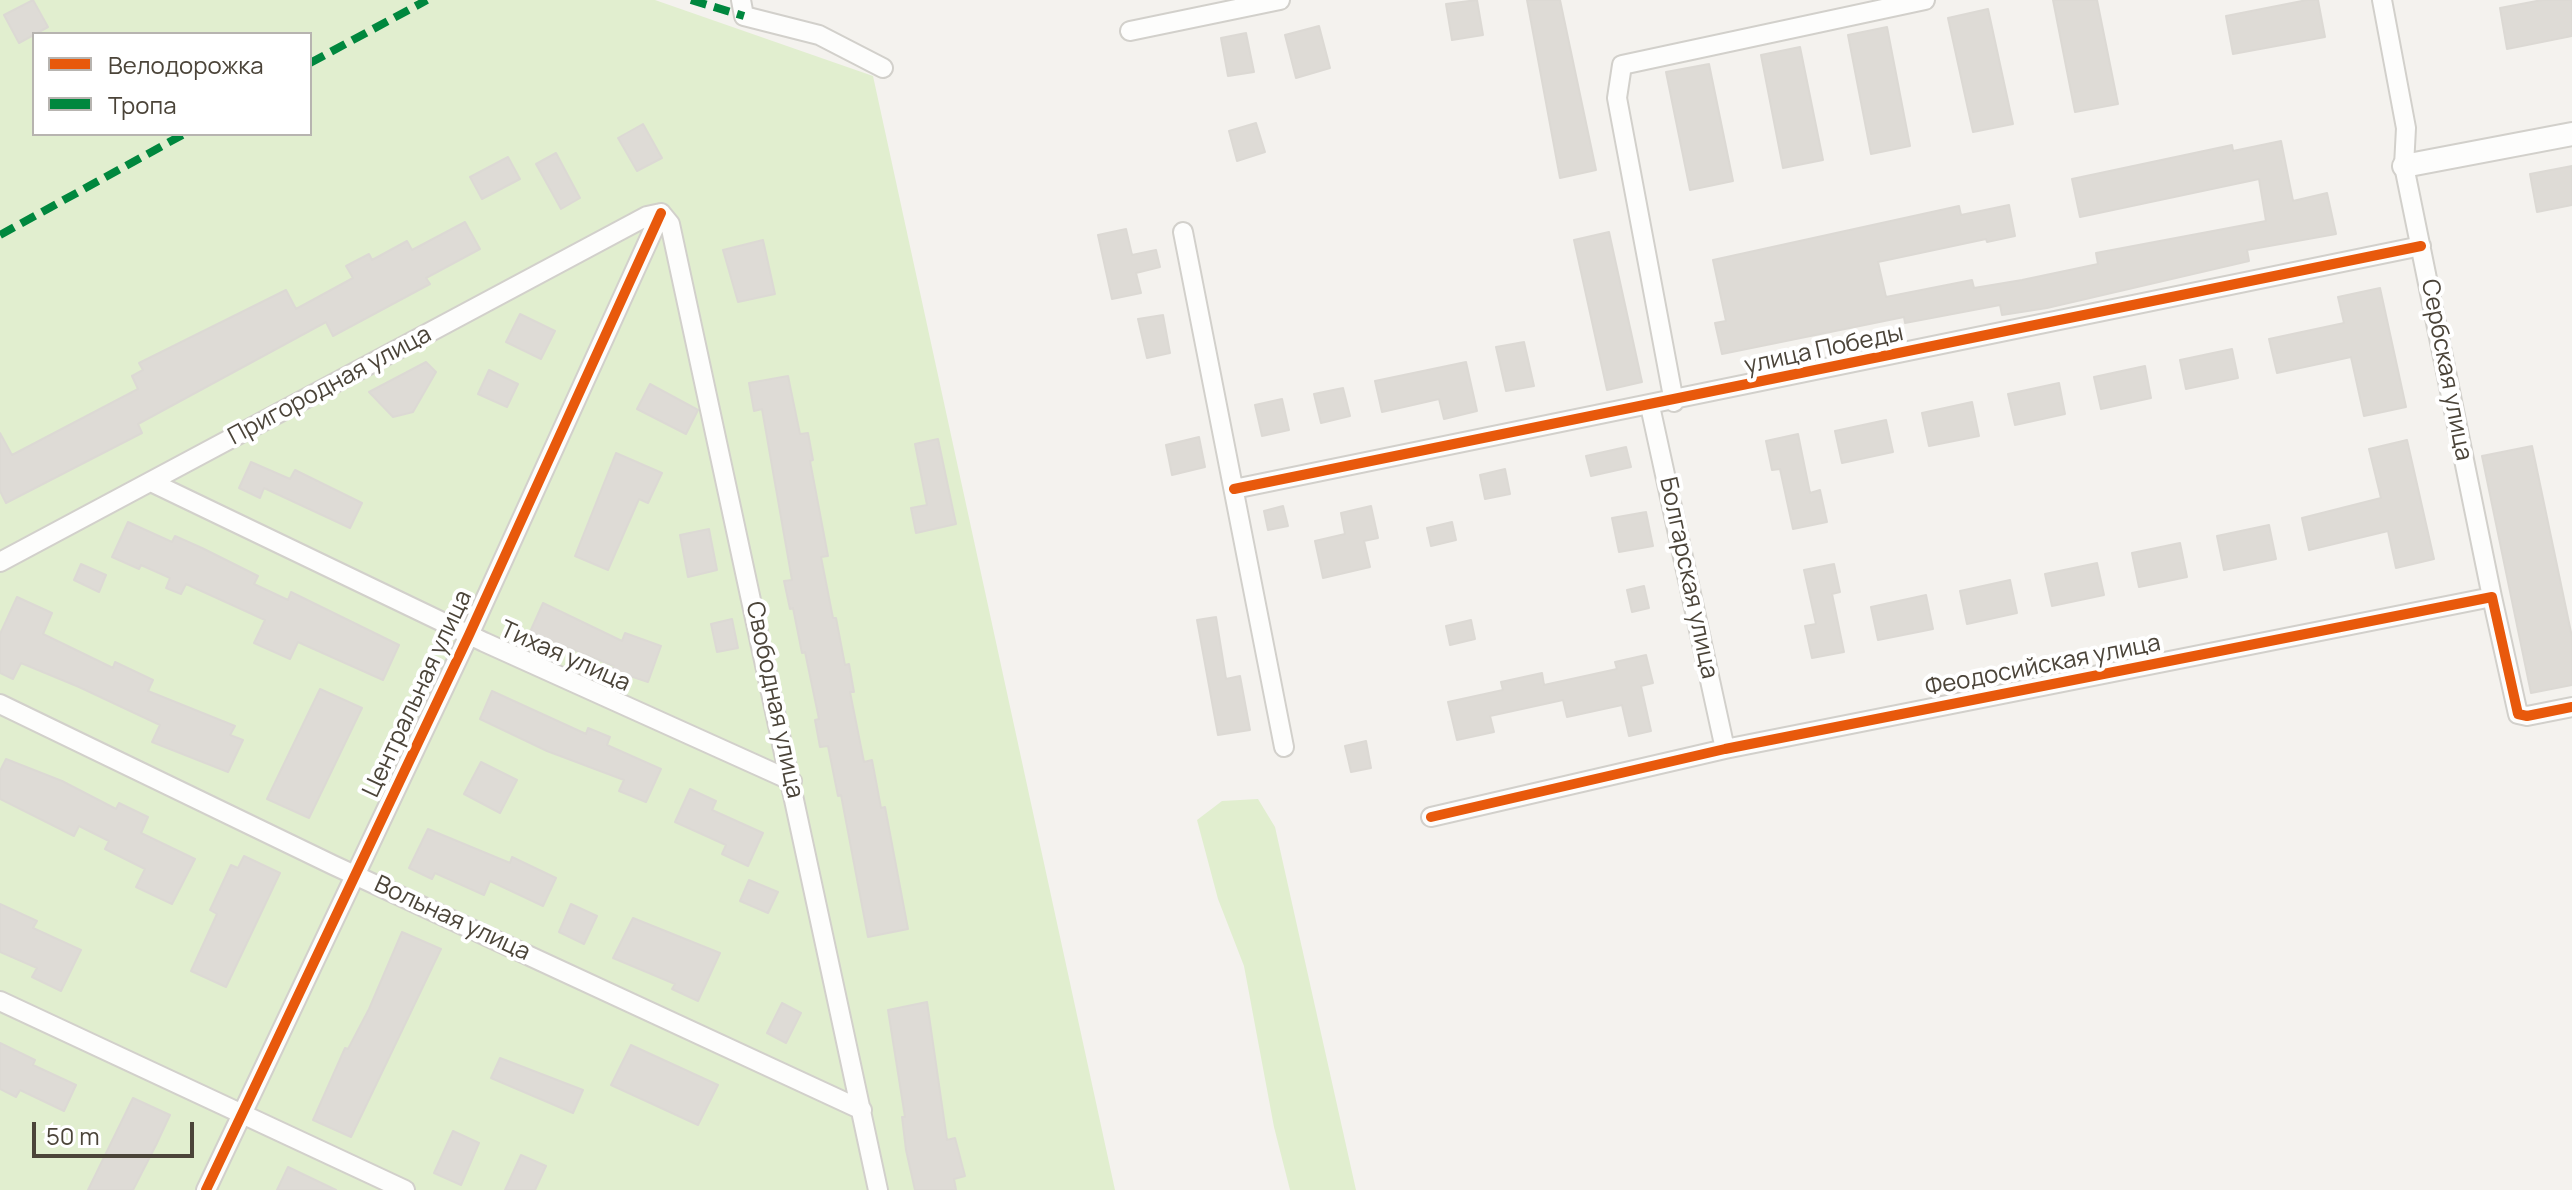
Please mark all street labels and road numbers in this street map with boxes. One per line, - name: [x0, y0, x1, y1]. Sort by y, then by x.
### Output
- street label: Сербская улица: [2414, 277, 2478, 463]
- street label: улица Победы: [1742, 319, 1906, 381]
- street label: Пригородная улица: [224, 320, 436, 452]
- street label: Болгарская улица: [1653, 475, 1723, 681]
- street label: Центральная улица: [357, 586, 479, 802]
- street label: Свободная улица: [739, 599, 809, 801]
- street label: Тихая улица: [495, 616, 635, 698]
- street label: Феодосийская улица: [1923, 629, 2163, 703]
- street label: Вольная улица: [370, 870, 534, 968]

